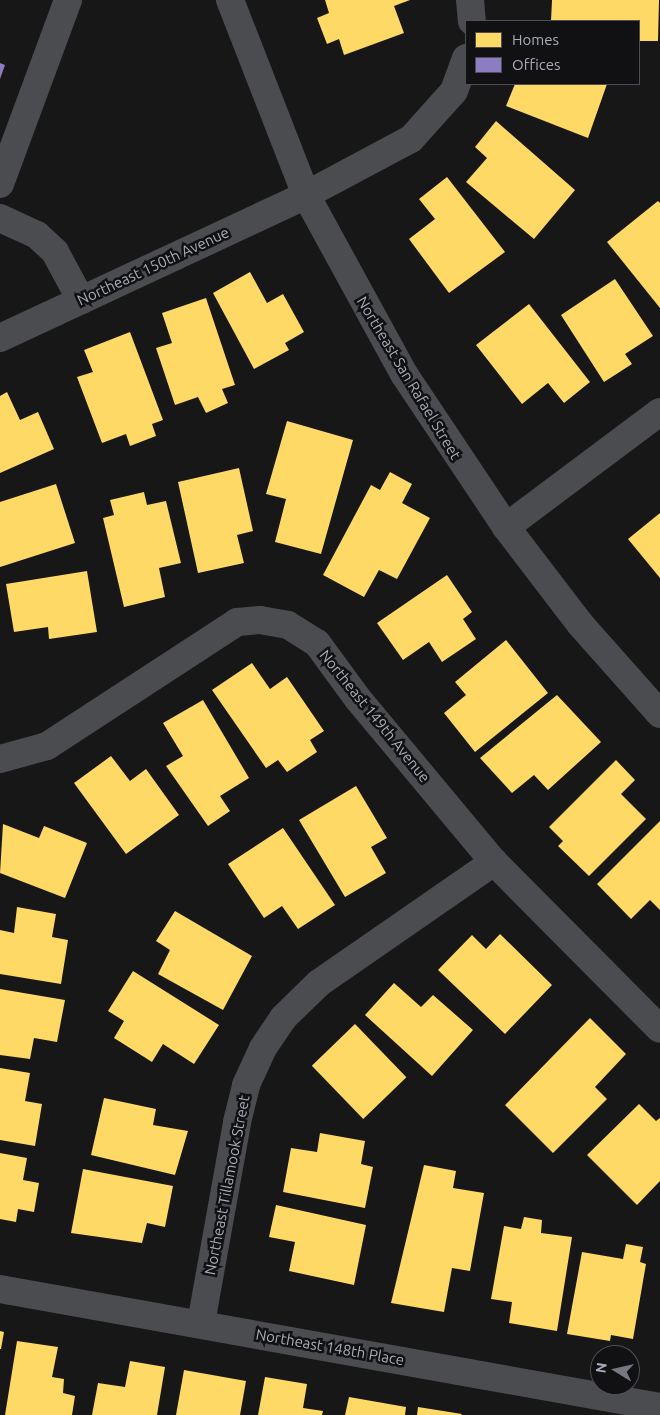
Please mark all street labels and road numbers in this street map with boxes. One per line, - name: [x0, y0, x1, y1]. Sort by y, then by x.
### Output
- street label: Northeast 150th Avenue: [74, 223, 232, 309]
- street label: Northeast San Rafael Street: [353, 293, 465, 463]
- street label: Northeast 149th Avenue: [316, 646, 434, 786]
- street label: Northeast Tillamook Street: [201, 1094, 253, 1276]
- street label: Northeast 148th Place: [254, 1325, 406, 1369]

